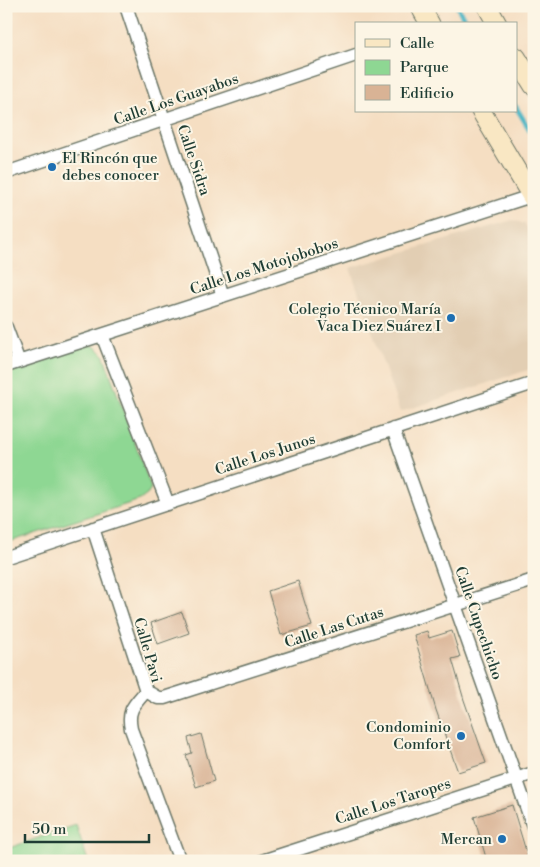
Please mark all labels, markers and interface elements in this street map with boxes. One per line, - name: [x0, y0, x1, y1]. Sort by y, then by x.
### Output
- legend: [355, 22, 518, 112]
- text: Calle: [400, 34, 434, 53]
- text: Parque: [400, 58, 449, 77]
- street label: Calle Los Guayabos: [111, 69, 241, 130]
- text: Edificio: [400, 84, 454, 103]
- street label: Calle Sidra: [173, 122, 215, 198]
- place label: El Rincón que debes conocer: [62, 149, 159, 185]
- marker: El Rincón que debes conocer: [46, 161, 58, 173]
- street label: Calle Los Motojobobos: [188, 234, 341, 299]
- place label: Colegio Técnico María Vaca Diez Suárez I: [289, 300, 441, 336]
- marker: Colegio Técnico María Vaca Diez Suárez I: [445, 312, 457, 324]
- street label: Calle Los Junos: [213, 429, 318, 480]
- street label: Calle Cupechicho: [450, 564, 507, 682]
- street label: Calle Las Cutas: [282, 602, 386, 652]
- street label: Calle Pavi: [129, 615, 166, 685]
- place label: Condominio Comfort: [366, 718, 452, 754]
- marker: Condominio Comfort: [455, 730, 467, 742]
- street label: Calle Los Taropes: [333, 774, 453, 829]
- scale bar: [25, 812, 149, 844]
- text: 50 m: [32, 820, 66, 839]
- place label: Mercan: [441, 830, 492, 849]
- marker: Mercan: [496, 833, 508, 845]

